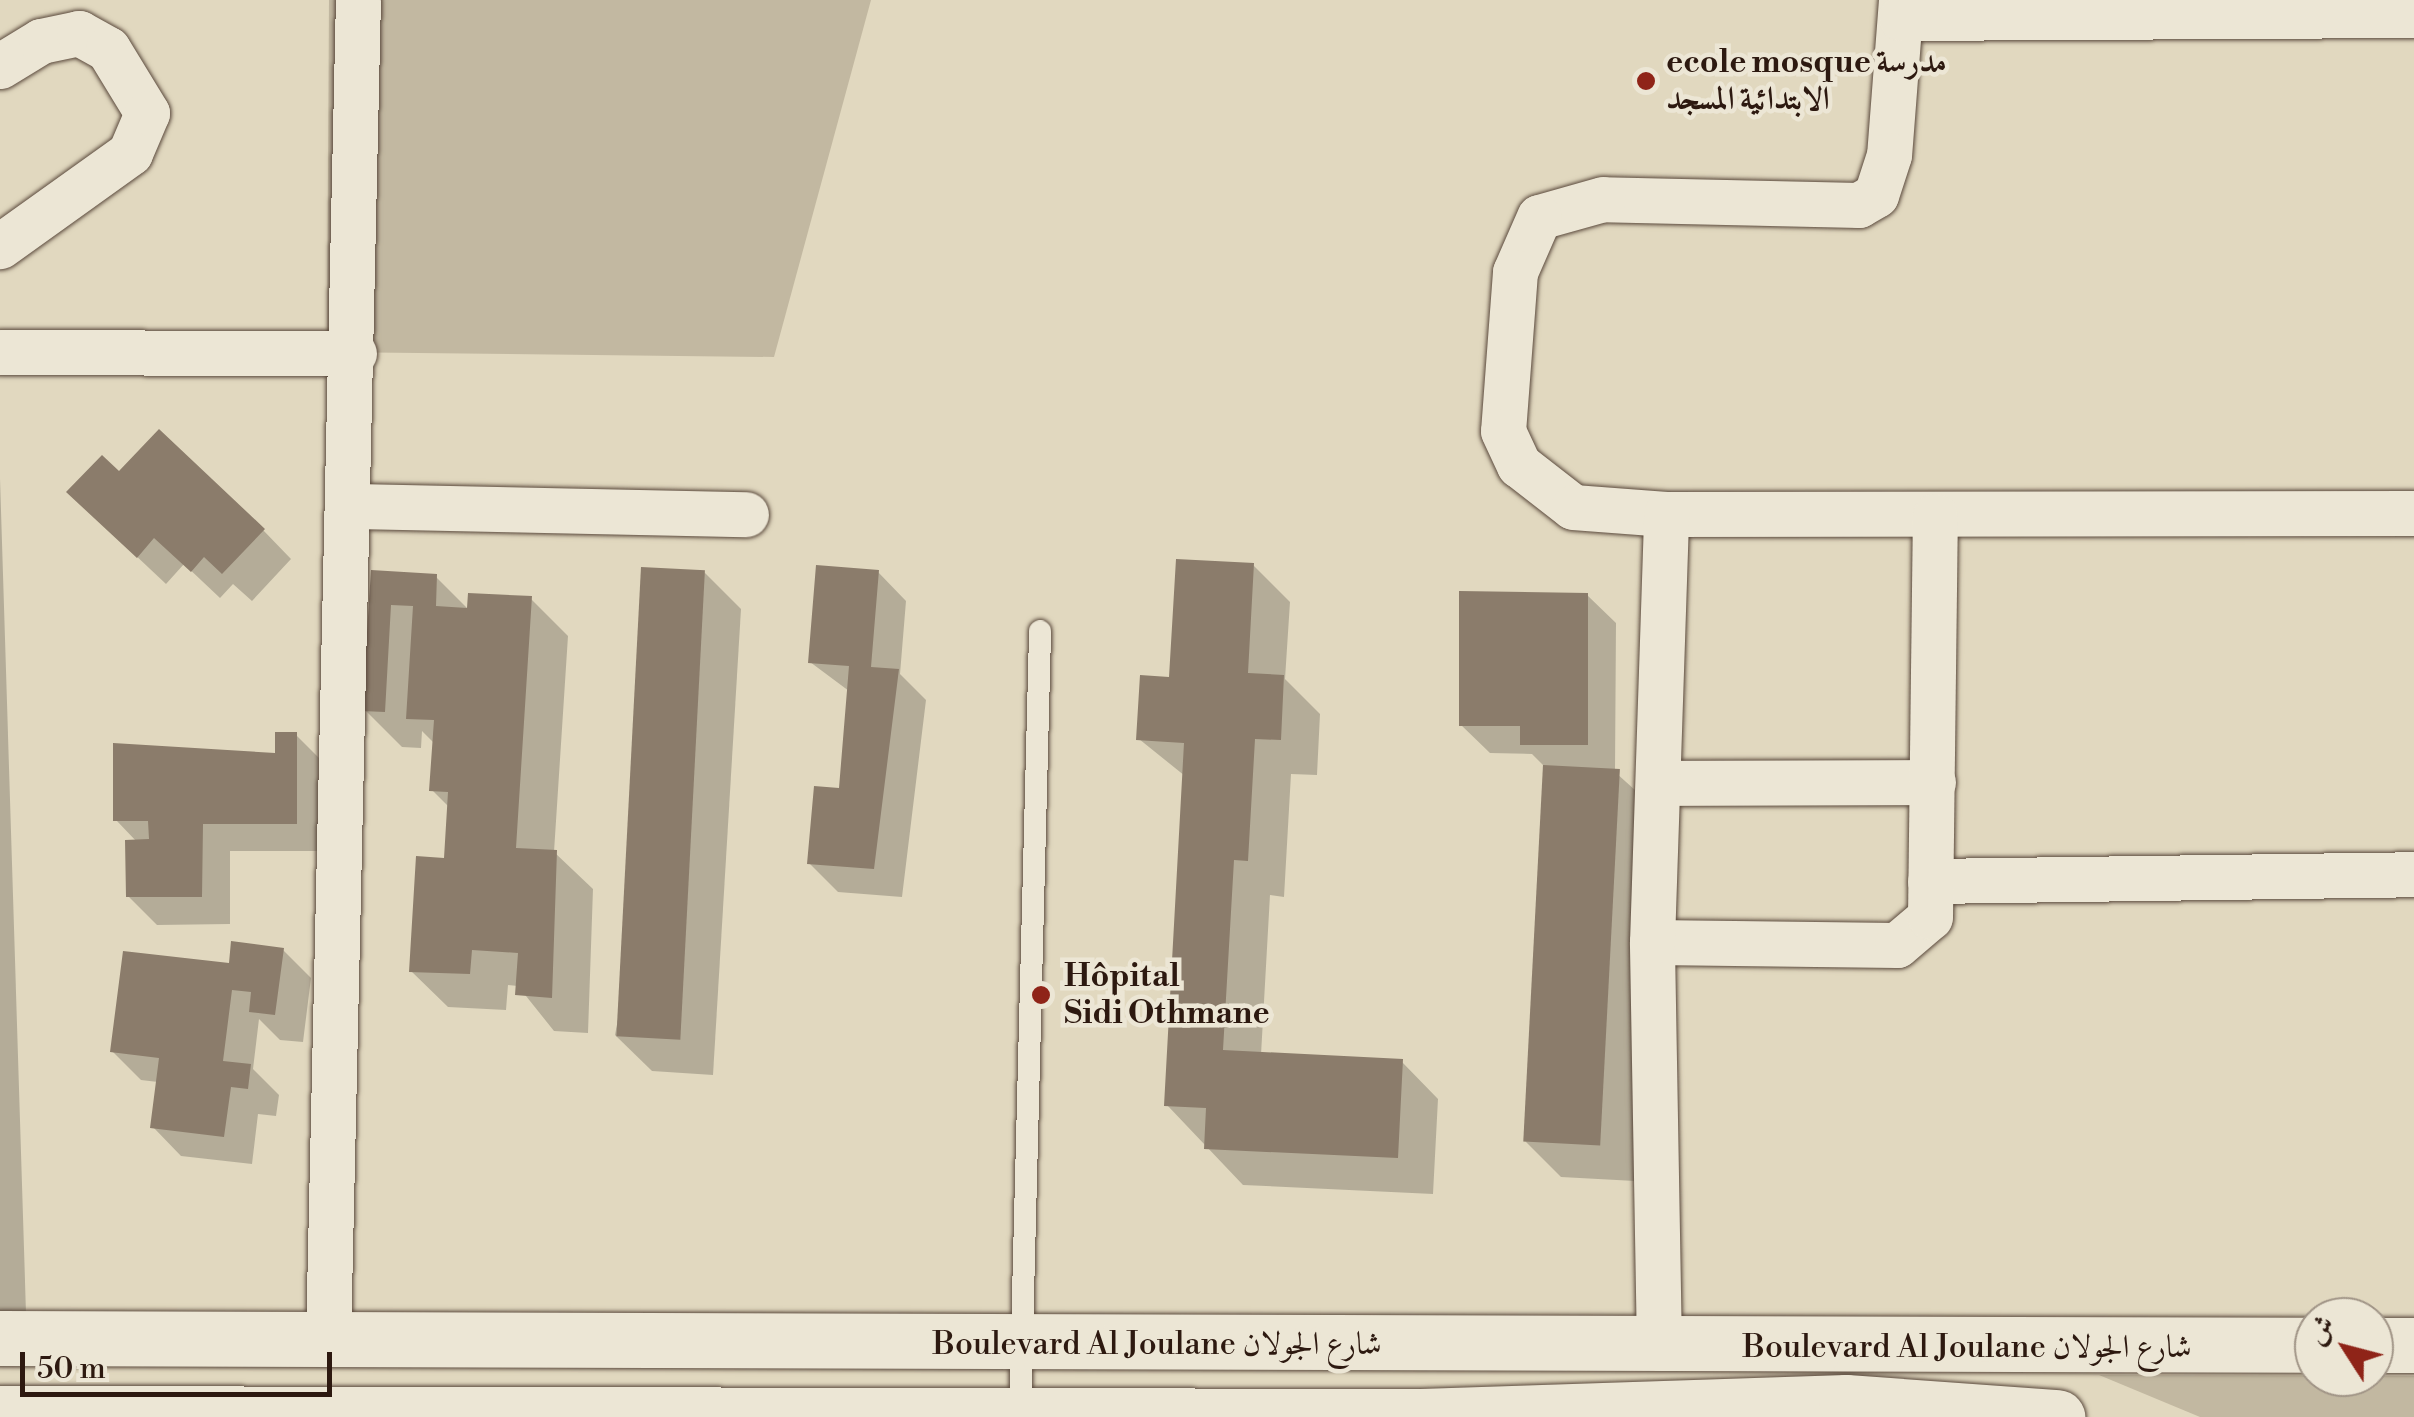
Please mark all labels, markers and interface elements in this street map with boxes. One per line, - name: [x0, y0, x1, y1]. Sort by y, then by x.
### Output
- place label: ecole mosque مدرسة الابتدائية المسجد: [1666, 44, 1947, 119]
- marker: ecole mosque مدرسة الابتدائية المسجد: [1635, 70, 1657, 92]
- place label: Hôpital Sidi Othmane: [1064, 958, 1270, 1033]
- marker: Hôpital Sidi Othmane: [1028, 982, 1054, 1008]
- north arrow: [2294, 1297, 2394, 1397]
- text: ش: [2299, 1309, 2343, 1352]
- street label: Boulevard Al Joulane شارع الجولان: [932, 1325, 1382, 1363]
- street label: Boulevard Al Joulane شارع الجولان: [1742, 1328, 2192, 1366]
- scale bar: [25, 1332, 338, 1394]
- text: 50 m: [37, 1350, 106, 1388]

